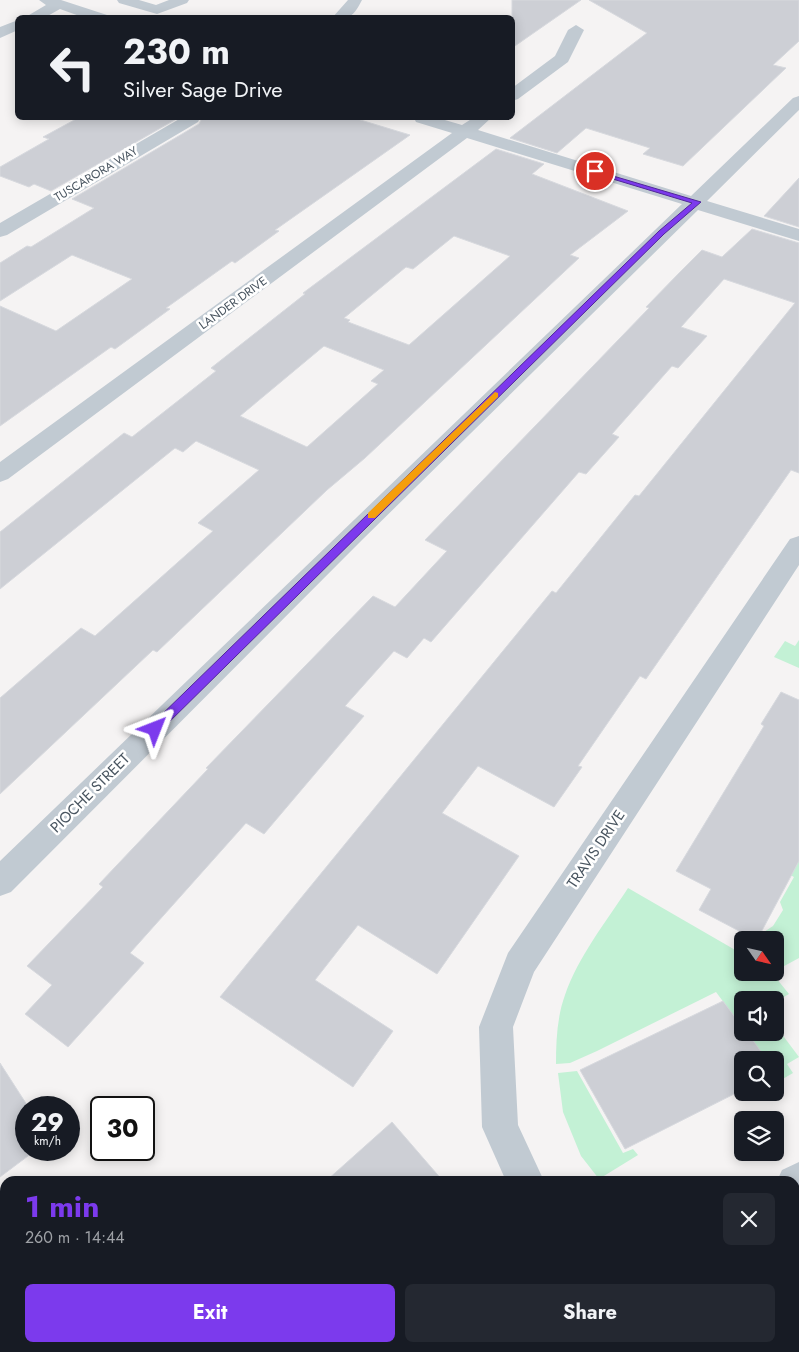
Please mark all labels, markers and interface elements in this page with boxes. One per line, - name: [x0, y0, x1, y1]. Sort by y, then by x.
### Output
- text: 230 m: [123, 27, 230, 77]
- icon: left: [40, 35, 105, 100]
- text: Silver Sage Drive: [123, 73, 283, 105]
- street label: TUSCARORA WAY: [51, 142, 141, 206]
- pin: [574, 150, 616, 192]
- icon: arrive: [581, 157, 609, 185]
- street label: LANDER DRIVE: [195, 272, 271, 334]
- position arrow: [128, 702, 180, 754]
- street label: PIOCHE STREET: [45, 748, 135, 838]
- street label: TRAVIS DRIVE: [562, 805, 630, 893]
- north arrow: [734, 931, 784, 981]
- map controls: [734, 931, 784, 1161]
- button: sound: [734, 991, 784, 1041]
- button: search: [734, 1051, 784, 1101]
- speed limit sign: 30: [90, 1096, 155, 1161]
- text: 29: [31, 1104, 64, 1140]
- button: layers: [734, 1111, 784, 1161]
- text: km/h: [34, 1132, 61, 1150]
- text: 1 min: [25, 1185, 99, 1228]
- button: close: [723, 1193, 775, 1245]
- text: 260 m · 14:44: [25, 1226, 125, 1249]
- button: Exit: [25, 1284, 395, 1342]
- button: Share: [405, 1284, 775, 1342]

